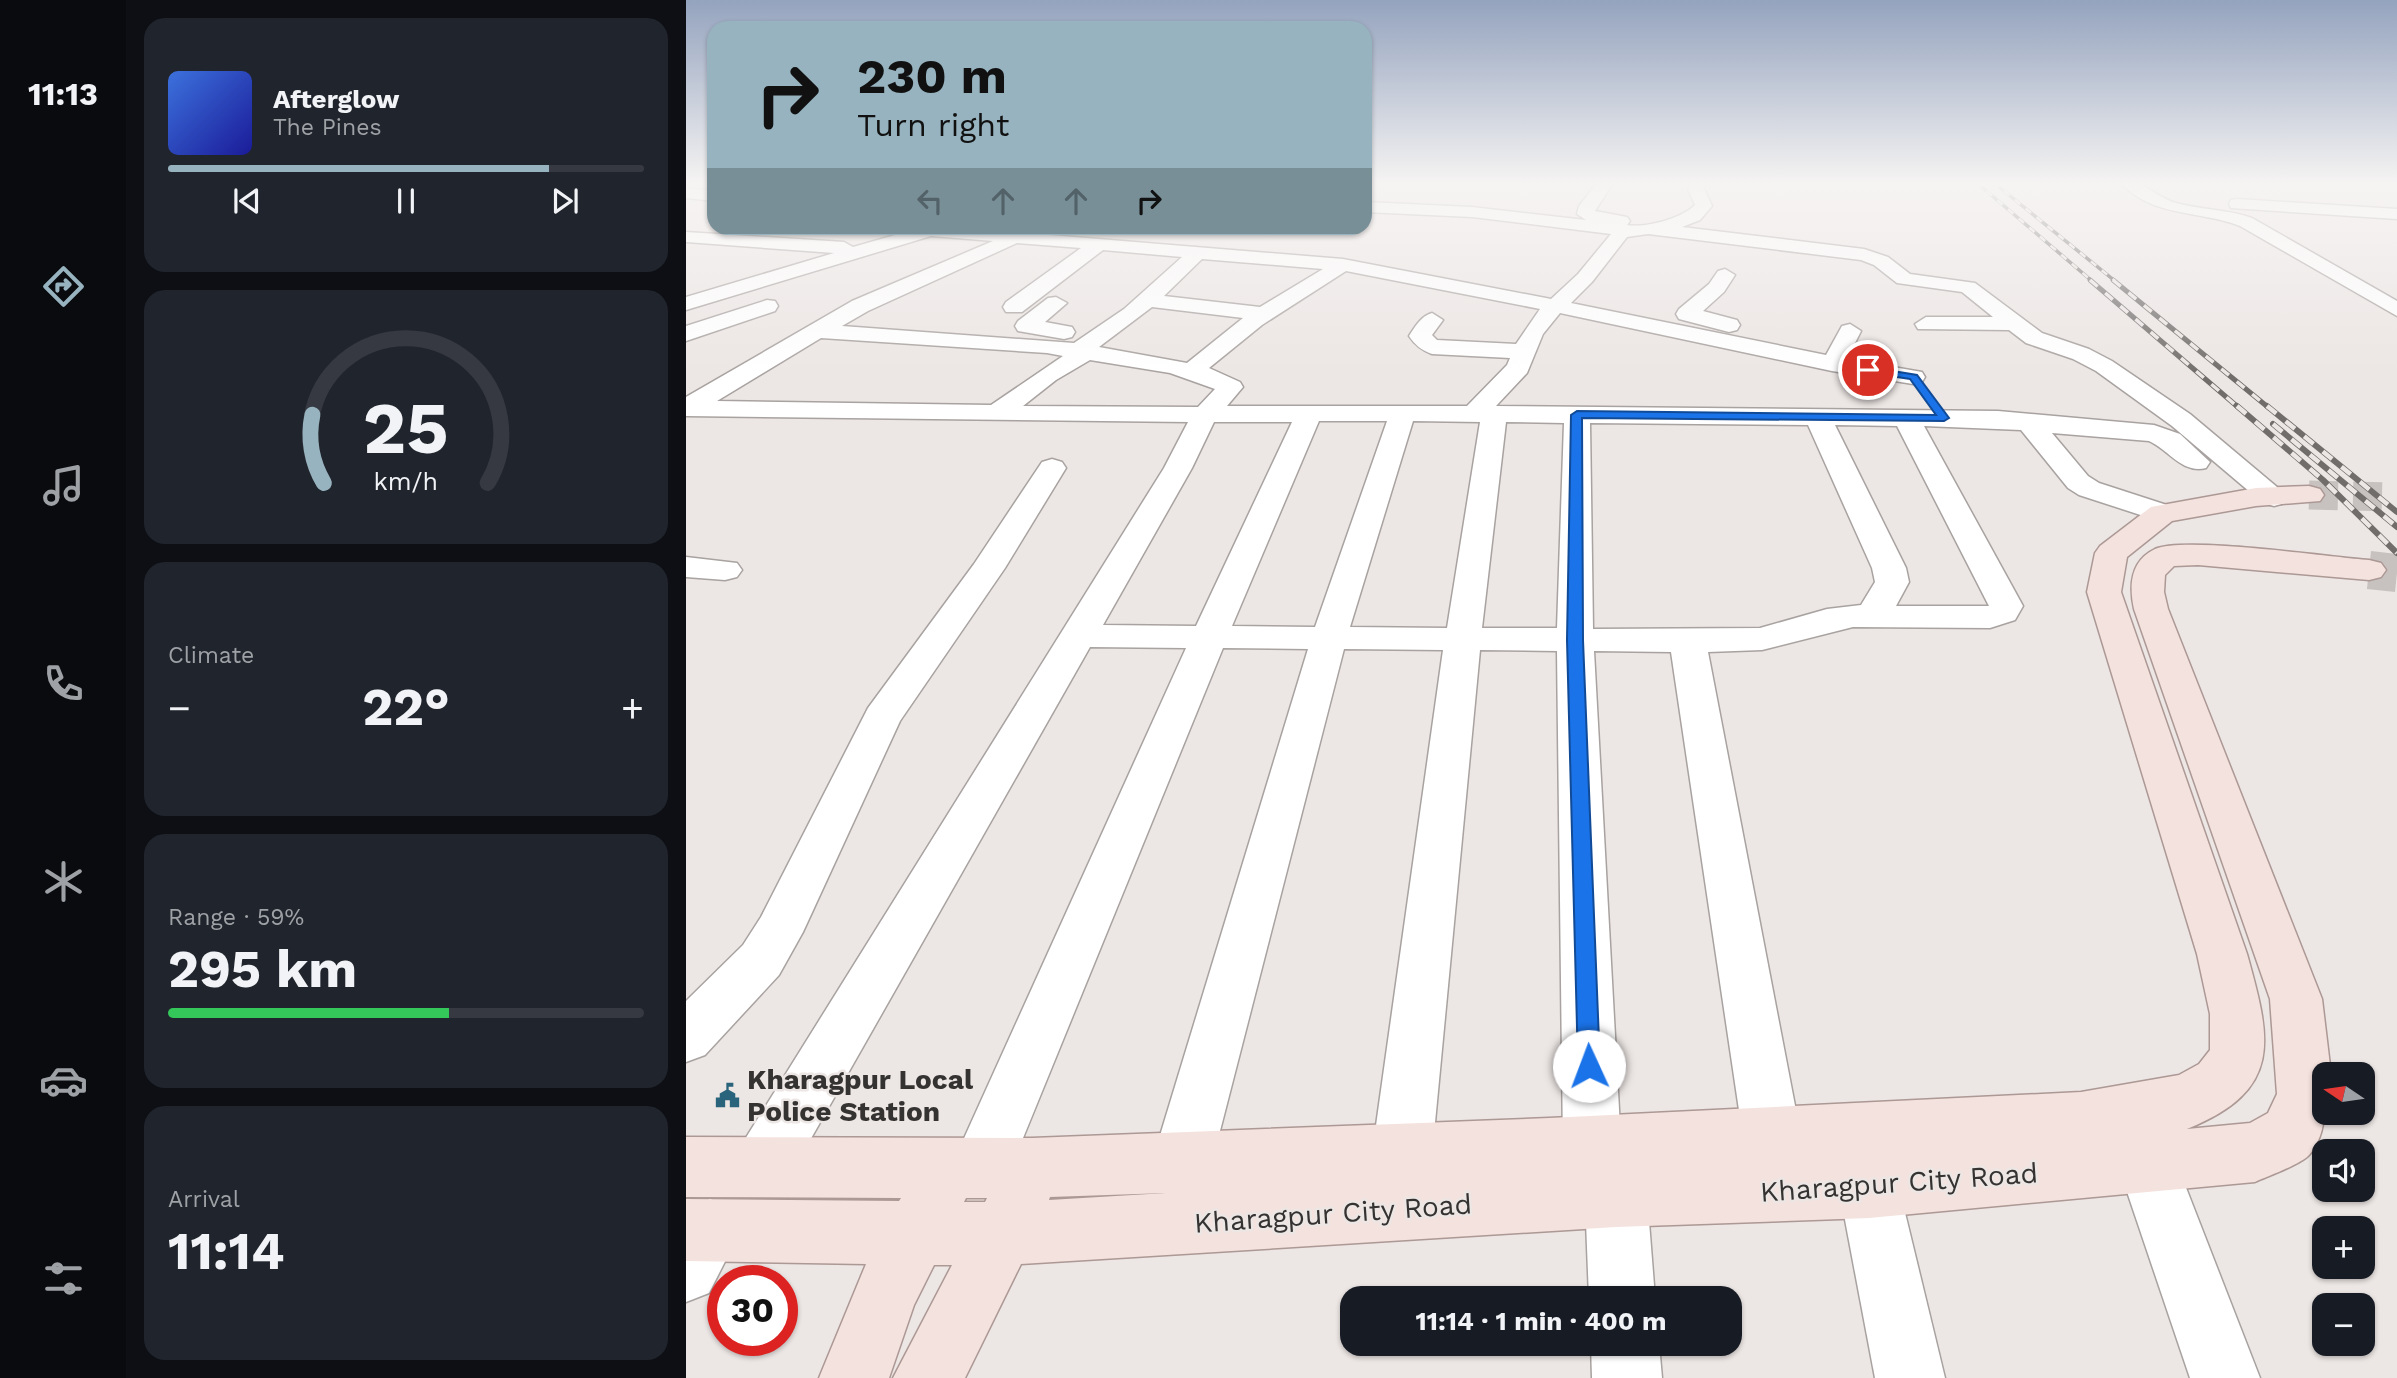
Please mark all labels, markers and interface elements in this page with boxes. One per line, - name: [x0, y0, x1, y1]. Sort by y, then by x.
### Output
- text: 230 m: [857, 47, 1007, 105]
- icon: right: [742, 49, 833, 140]
- text: 11:13: [28, 75, 98, 113]
- text: Afterglow: [273, 84, 399, 114]
- text: Turn right: [857, 106, 1009, 144]
- text: The Pines: [273, 114, 382, 141]
- icon: previous: [228, 182, 266, 220]
- icon: pause: [387, 182, 425, 220]
- icon: next: [546, 182, 584, 220]
- icon: left: [911, 182, 949, 220]
- icon: ahead: [984, 182, 1022, 220]
- icon: ahead: [1057, 182, 1095, 220]
- icon: right: [1130, 182, 1168, 220]
- icon: directions: [39, 262, 88, 311]
- pin: [1838, 340, 1898, 400]
- icon: arrive: [1849, 351, 1887, 389]
- text: 25: [363, 385, 449, 471]
- icon: music: [39, 461, 88, 510]
- text: km/h: [374, 467, 438, 496]
- text: Climate: [168, 642, 254, 669]
- icon: phone: [39, 659, 88, 708]
- text: 22°: [362, 677, 450, 738]
- text: −: [168, 686, 191, 730]
- text: +: [621, 686, 644, 730]
- icon: climate: [39, 857, 88, 906]
- text: Range · 59%: [168, 904, 304, 931]
- text: 295 km: [168, 939, 357, 1000]
- position arrow: [1552, 1029, 1626, 1103]
- icon: car: [39, 1056, 88, 1105]
- north arrow: [2312, 1062, 2375, 1125]
- map controls: [2312, 1062, 2375, 1356]
- place label: Kharagpur Local Police Station: [747, 1063, 974, 1128]
- public building icon: Kharagpur Local Police Station: [713, 1081, 741, 1109]
- button: sound: [2312, 1139, 2375, 1202]
- street label: Kharagpur City Road: [1759, 1156, 2039, 1209]
- text: Arrival: [168, 1186, 240, 1213]
- street label: Kharagpur City Road: [1193, 1187, 1473, 1240]
- button: +: [2312, 1216, 2375, 1279]
- text: 11:14: [168, 1221, 285, 1282]
- icon: filters: [39, 1254, 88, 1303]
- speed limit sign: 30: [707, 1265, 798, 1356]
- button: −: [2312, 1293, 2375, 1356]
- text: 11:14 · 1 min · 400 m: [1415, 1306, 1667, 1336]

